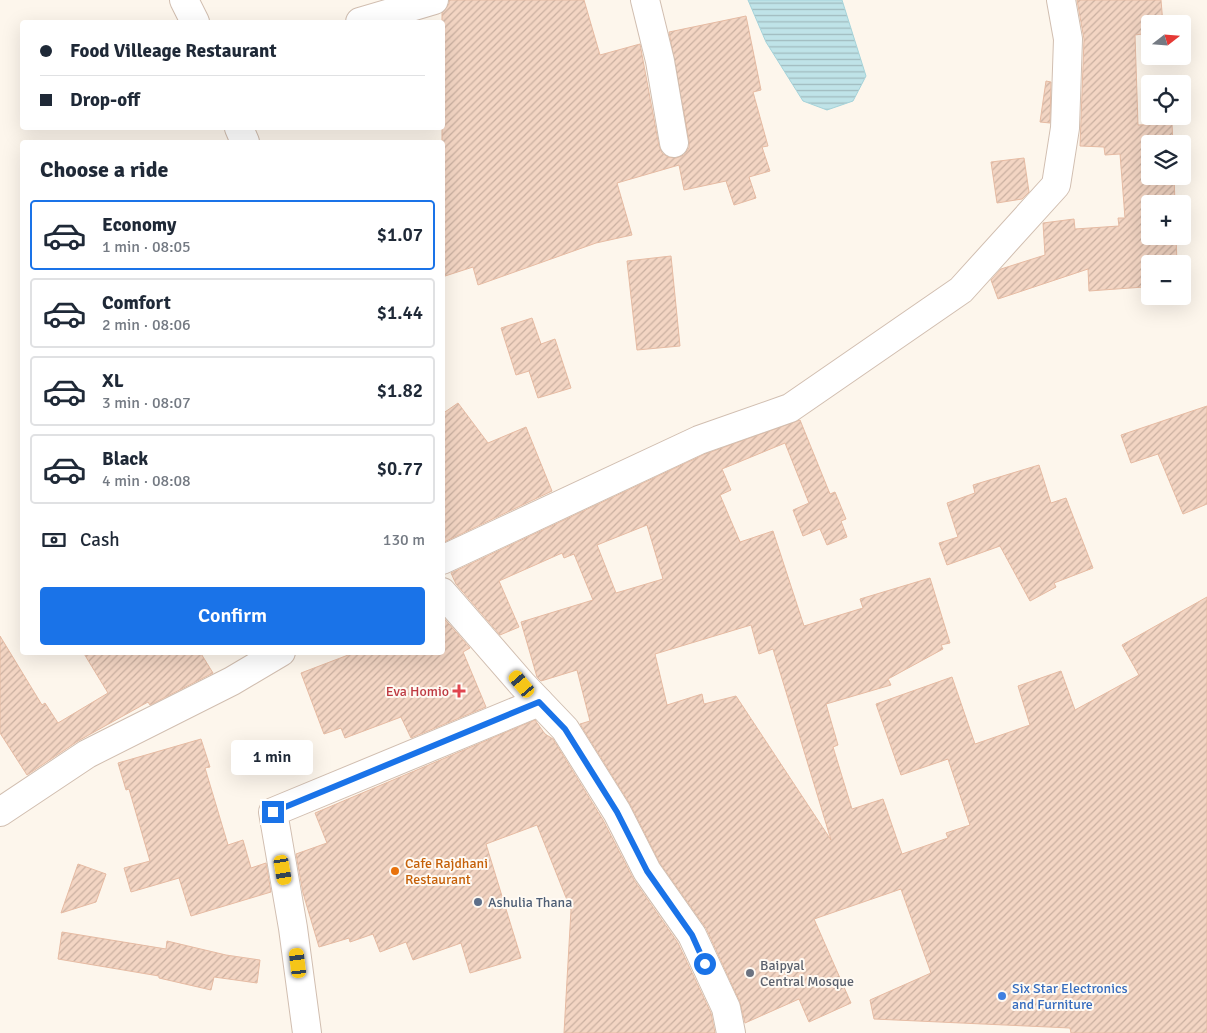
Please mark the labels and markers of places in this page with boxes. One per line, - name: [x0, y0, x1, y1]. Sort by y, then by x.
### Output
- place label: Eva Homio: [386, 683, 449, 700]
- marker: Eva Homio: [453, 685, 465, 697]
- place label: Cafe Rajdhani Restaurant: [405, 855, 488, 888]
- marker: Cafe Rajdhani Restaurant: [389, 865, 401, 877]
- place label: Ashulia Thana: [488, 894, 572, 911]
- marker: Ashulia Thana: [472, 896, 484, 908]
- place label: Baipyal Central Mosque: [760, 957, 854, 990]
- marker: Baipyal Central Mosque: [744, 967, 756, 979]
- place label: Six Star Electronics and Furniture: [1012, 980, 1128, 1013]
- marker: Six Star Electronics and Furniture: [996, 990, 1008, 1002]

